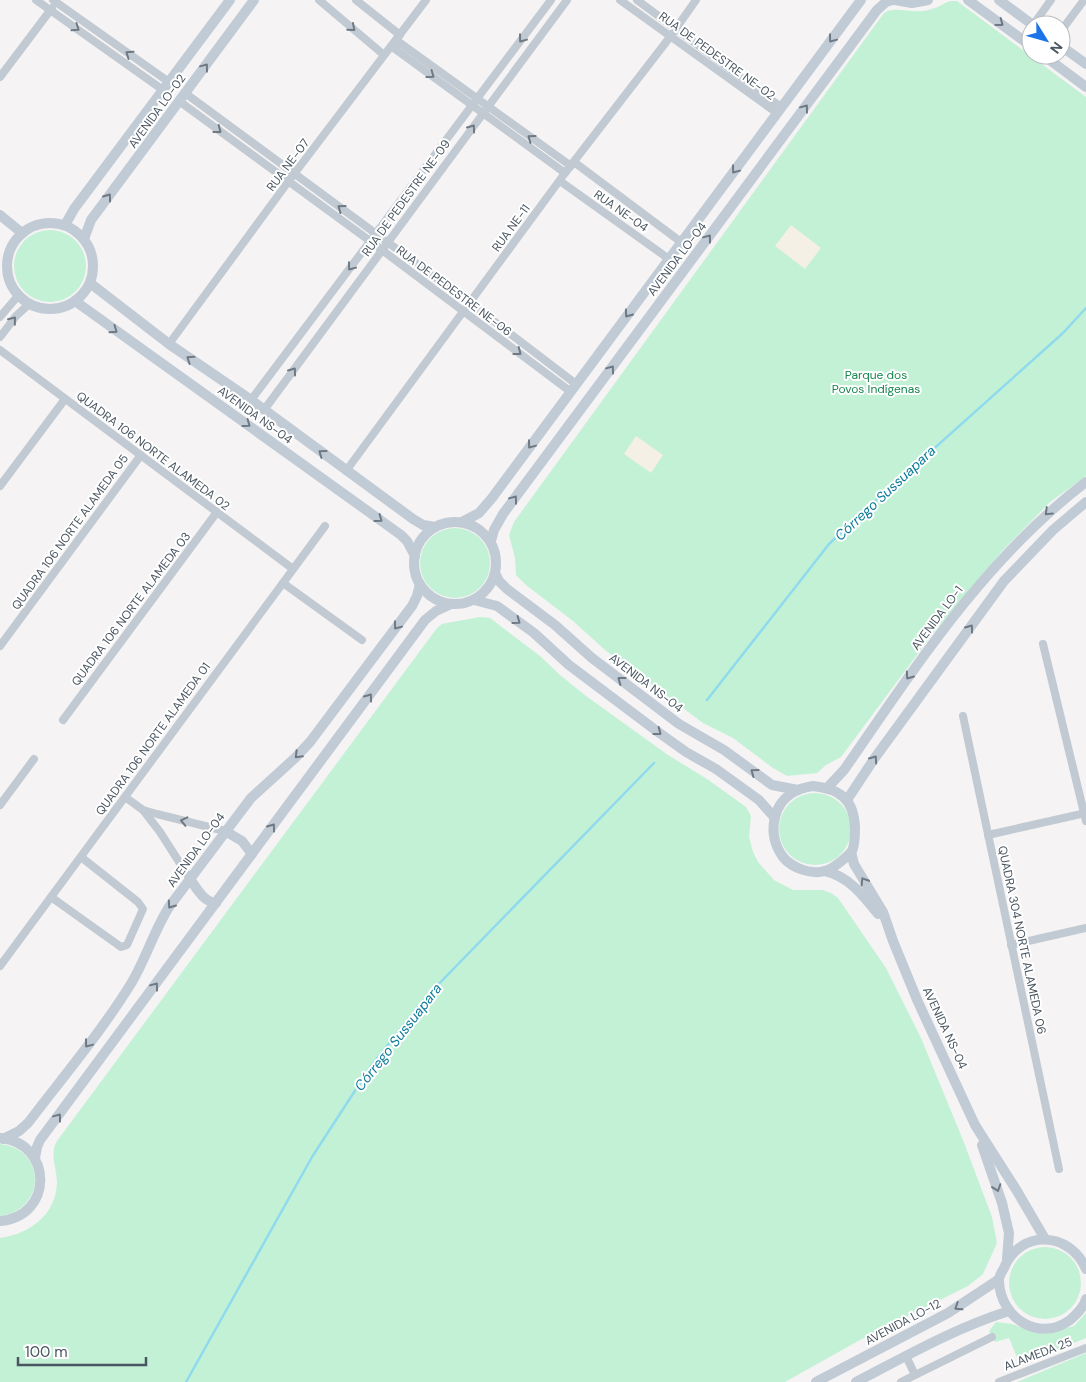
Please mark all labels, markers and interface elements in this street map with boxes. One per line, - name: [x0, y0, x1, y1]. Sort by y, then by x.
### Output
- street label: RUA DE PEDESTRE NE-02: [656, 8, 778, 104]
- north arrow: [1021, 15, 1071, 65]
- one-way arrow: [994, 17, 1004, 26]
- one-way arrow: [70, 22, 80, 31]
- one-way arrow: [346, 22, 355, 31]
- one-way arrow: [519, 33, 528, 43]
- one-way arrow: [829, 33, 837, 42]
- text: N: [1046, 38, 1067, 57]
- one-way arrow: [125, 51, 135, 60]
- one-way arrow: [199, 64, 207, 73]
- one-way arrow: [425, 69, 435, 78]
- street label: AVENIDA LO-02: [125, 71, 189, 151]
- one-way arrow: [799, 105, 807, 114]
- one-way arrow: [466, 124, 476, 133]
- one-way arrow: [212, 125, 221, 133]
- one-way arrow: [528, 135, 537, 144]
- street label: RUA NE-07: [263, 136, 313, 194]
- street label: RUA DE PEDESTRE NE-09: [358, 136, 454, 260]
- one-way arrow: [732, 164, 741, 174]
- street label: RUA NE-04: [591, 186, 651, 236]
- one-way arrow: [102, 194, 111, 203]
- street label: RUA NE-11: [488, 201, 534, 255]
- one-way arrow: [338, 206, 347, 214]
- street label: AVENIDA LO-04: [644, 219, 710, 299]
- one-way arrow: [702, 234, 711, 244]
- street label: RUA DE PEDESTRE NE-06: [393, 242, 515, 340]
- one-way arrow: [348, 261, 357, 271]
- one-way arrow: [625, 309, 634, 318]
- one-way arrow: [8, 317, 17, 326]
- one-way arrow: [109, 324, 118, 333]
- one-way arrow: [512, 346, 522, 355]
- one-way arrow: [186, 356, 196, 365]
- one-way arrow: [605, 365, 614, 375]
- one-way arrow: [287, 367, 296, 377]
- park label: Parque dos Povos Indígenas: [832, 367, 920, 397]
- street label: AVENIDA NS-04: [214, 382, 296, 448]
- street label: QUADRA 106 NORTE ALAMEDA 02: [73, 388, 233, 514]
- one-way arrow: [241, 418, 250, 427]
- one-way arrow: [528, 439, 537, 449]
- water label: Córrego Sussuapara: [831, 441, 940, 545]
- street label: QUADRA 106 NORTE ALAMEDA 05: [8, 451, 132, 613]
- one-way arrow: [319, 451, 328, 459]
- one-way arrow: [509, 496, 517, 505]
- one-way arrow: [1045, 506, 1054, 515]
- one-way arrow: [373, 513, 382, 522]
- street label: QUADRA 106 NORTE ALAMEDA 03: [68, 529, 194, 689]
- street label: AVENIDA LO-1: [908, 583, 966, 653]
- one-way arrow: [511, 615, 520, 623]
- one-way arrow: [394, 620, 403, 630]
- one-way arrow: [964, 624, 973, 634]
- street label: AVENIDA NS-04: [606, 650, 686, 716]
- street label: QUADRA 106 NORTE ALAMEDA 01: [92, 659, 214, 819]
- one-way arrow: [906, 670, 915, 679]
- one-way arrow: [618, 677, 627, 685]
- one-way arrow: [363, 693, 372, 703]
- one-way arrow: [652, 726, 662, 735]
- one-way arrow: [295, 749, 304, 758]
- one-way arrow: [868, 756, 877, 765]
- one-way arrow: [751, 769, 760, 777]
- street label: AVENIDA LO-04: [164, 810, 228, 890]
- one-way arrow: [179, 816, 188, 827]
- one-way arrow: [266, 823, 275, 833]
- street label: QUADRA 304 NORTE ALAMEDA 06: [994, 844, 1050, 1036]
- one-way arrow: [861, 878, 871, 887]
- one-way arrow: [168, 899, 177, 909]
- water label: Córrego Sussuapara: [350, 979, 446, 1094]
- one-way arrow: [149, 983, 157, 992]
- street label: AVENIDA NS-04: [919, 984, 971, 1072]
- one-way arrow: [85, 1038, 94, 1048]
- one-way arrow: [52, 1113, 61, 1123]
- one-way arrow: [991, 1183, 1001, 1192]
- street label: AVENIDA LO-12: [862, 1295, 944, 1349]
- one-way arrow: [954, 1301, 963, 1310]
- scale bar: [18, 1334, 145, 1366]
- street label: ALAMEDA 25: [1001, 1334, 1075, 1374]
- text: 100 m: [25, 1342, 68, 1362]

